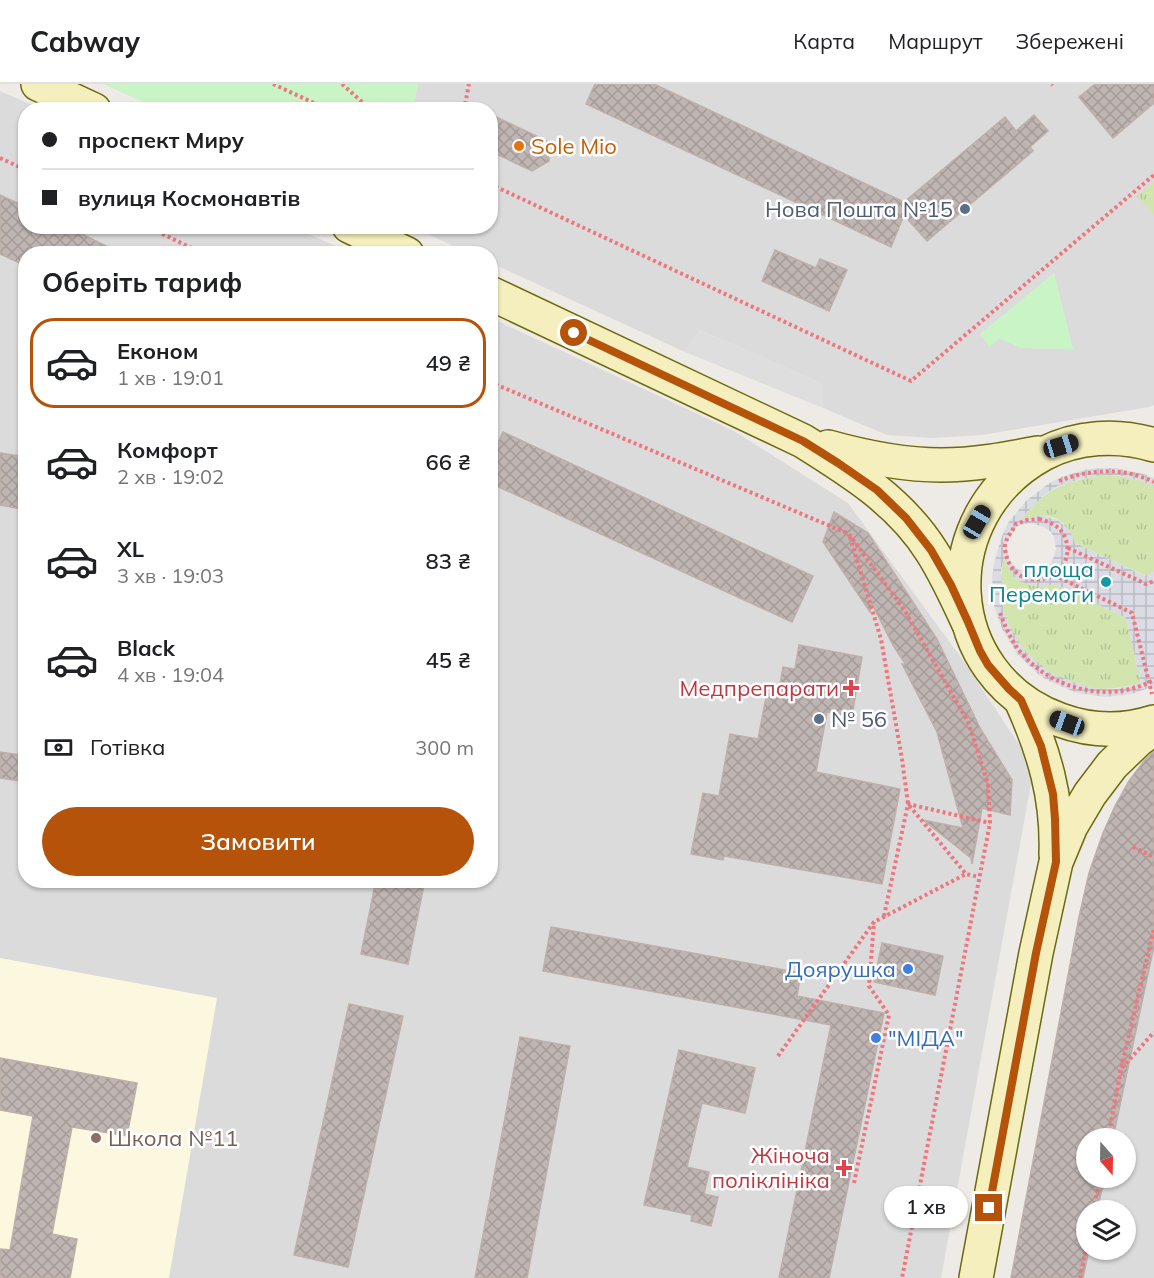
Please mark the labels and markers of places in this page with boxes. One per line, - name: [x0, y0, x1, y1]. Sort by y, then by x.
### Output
- place label: Sole Mio: [531, 132, 617, 160]
- marker: Sole Mio: [512, 139, 526, 153]
- place label: Нова Пошта №15: [765, 195, 953, 223]
- marker: Нова Пошта №15: [958, 202, 972, 216]
- place label: площа Перемоги: [989, 555, 1094, 608]
- marker: площа Перемоги: [1099, 575, 1113, 589]
- place label: Медпрепарати: [679, 674, 839, 702]
- marker: Медпрепарати: [844, 681, 858, 695]
- place label: № 56: [831, 705, 887, 733]
- marker: № 56: [812, 712, 826, 726]
- place label: Доярушка: [785, 955, 896, 983]
- marker: Доярушка: [901, 962, 915, 976]
- place label: "МІДА": [888, 1024, 964, 1052]
- marker: "МІДА": [869, 1031, 883, 1045]
- place label: Школа №11: [108, 1124, 239, 1152]
- marker: Школа №11: [89, 1131, 103, 1145]
- place label: Жіноча поліклініка: [712, 1141, 830, 1194]
- marker: Жіноча поліклініка: [835, 1159, 853, 1177]

